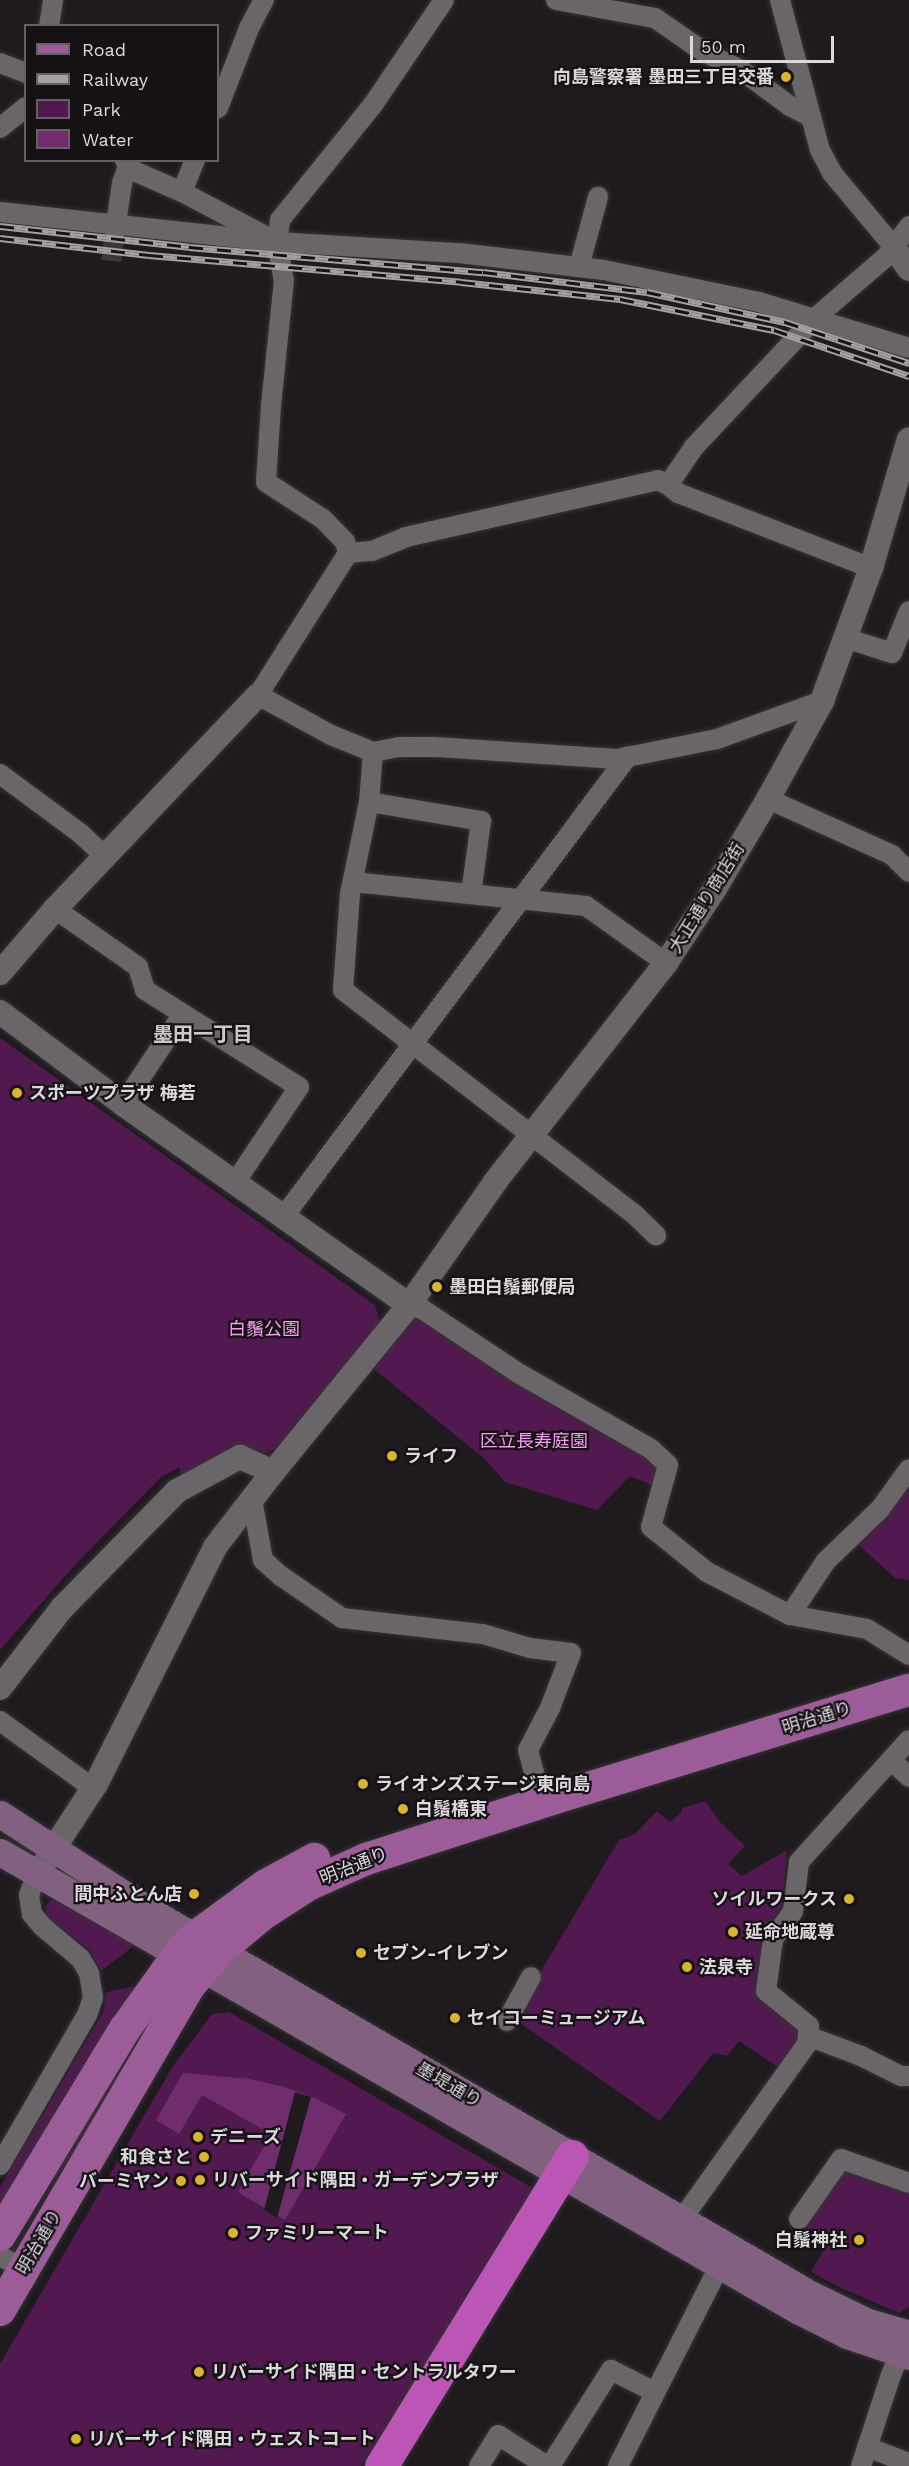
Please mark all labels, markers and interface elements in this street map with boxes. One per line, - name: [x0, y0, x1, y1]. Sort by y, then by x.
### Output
- legend: [24, 24, 219, 162]
- scale bar: [693, 24, 837, 62]
- text: 50 m: [701, 36, 746, 57]
- text: Road: [82, 39, 126, 60]
- place label: 向島警察署 墨田三丁目交番: [553, 66, 774, 88]
- text: Railway: [82, 69, 148, 90]
- marker: 向島警察署 墨田三丁目交番: [779, 70, 793, 84]
- text: Park: [82, 99, 121, 120]
- text: Water: [82, 129, 134, 150]
- street label: 大正通り商店街: [664, 839, 750, 957]
- district label: 墨田一丁目: [153, 1022, 253, 1046]
- place label: スポーツプラザ 梅若: [29, 1082, 196, 1104]
- marker: スポーツプラザ 梅若: [10, 1086, 24, 1100]
- place label: 墨田白鬚郵便局: [449, 1276, 575, 1298]
- marker: 墨田白鬚郵便局: [430, 1280, 444, 1294]
- park label: 白鬚公園: [228, 1318, 300, 1340]
- park label: 区立長寿庭園: [480, 1430, 588, 1452]
- place label: ライフ: [404, 1445, 458, 1467]
- marker: ライフ: [385, 1449, 399, 1463]
- street label: 明治通り: [779, 1697, 855, 1739]
- place label: ライオンズステージ東向島: [375, 1773, 591, 1795]
- marker: ライオンズステージ東向島: [356, 1777, 370, 1791]
- place label: 白鬚橋東: [415, 1798, 487, 1820]
- marker: 白鬚橋東: [396, 1802, 410, 1816]
- street label: 明治通り: [317, 1843, 391, 1889]
- place label: 間中ふとん店: [74, 1883, 182, 1905]
- marker: 間中ふとん店: [187, 1887, 201, 1901]
- place label: ソイルワークス: [711, 1888, 837, 1910]
- marker: ソイルワークス: [842, 1892, 856, 1906]
- place label: 延命地蔵尊: [745, 1921, 835, 1943]
- marker: 延命地蔵尊: [726, 1925, 740, 1939]
- place label: セブン-イレブン: [373, 1942, 509, 1964]
- marker: セブン-イレブン: [354, 1946, 368, 1960]
- place label: 法泉寺: [699, 1956, 753, 1978]
- marker: 法泉寺: [680, 1960, 694, 1974]
- place label: セイコーミュージアム: [467, 2007, 647, 2029]
- marker: セイコーミュージアム: [448, 2011, 462, 2025]
- street label: 墨堤通り: [412, 2058, 486, 2112]
- place label: デニーズ: [210, 2126, 282, 2148]
- marker: デニーズ: [191, 2130, 205, 2144]
- place label: 和食さと: [120, 2146, 192, 2168]
- marker: 和食さと: [197, 2150, 211, 2164]
- place label: リバーサイド隅田・ガーデンプラザ: [212, 2169, 500, 2191]
- place label: バーミヤン: [79, 2170, 169, 2192]
- marker: リバーサイド隅田・ガーデンプラザ: [193, 2173, 207, 2187]
- marker: バーミヤン: [174, 2174, 188, 2188]
- street label: 明治通り: [12, 2205, 66, 2279]
- place label: ファミリーマート: [245, 2222, 389, 2244]
- marker: ファミリーマート: [226, 2226, 240, 2240]
- place label: 白鬚神社: [775, 2229, 847, 2251]
- marker: 白鬚神社: [852, 2233, 866, 2247]
- place label: リバーサイド隅田・セントラルタワー: [211, 2361, 517, 2383]
- marker: リバーサイド隅田・セントラルタワー: [192, 2365, 206, 2379]
- place label: リバーサイド隅田・ウェストコート: [88, 2428, 376, 2450]
- marker: リバーサイド隅田・ウェストコート: [69, 2432, 83, 2446]

